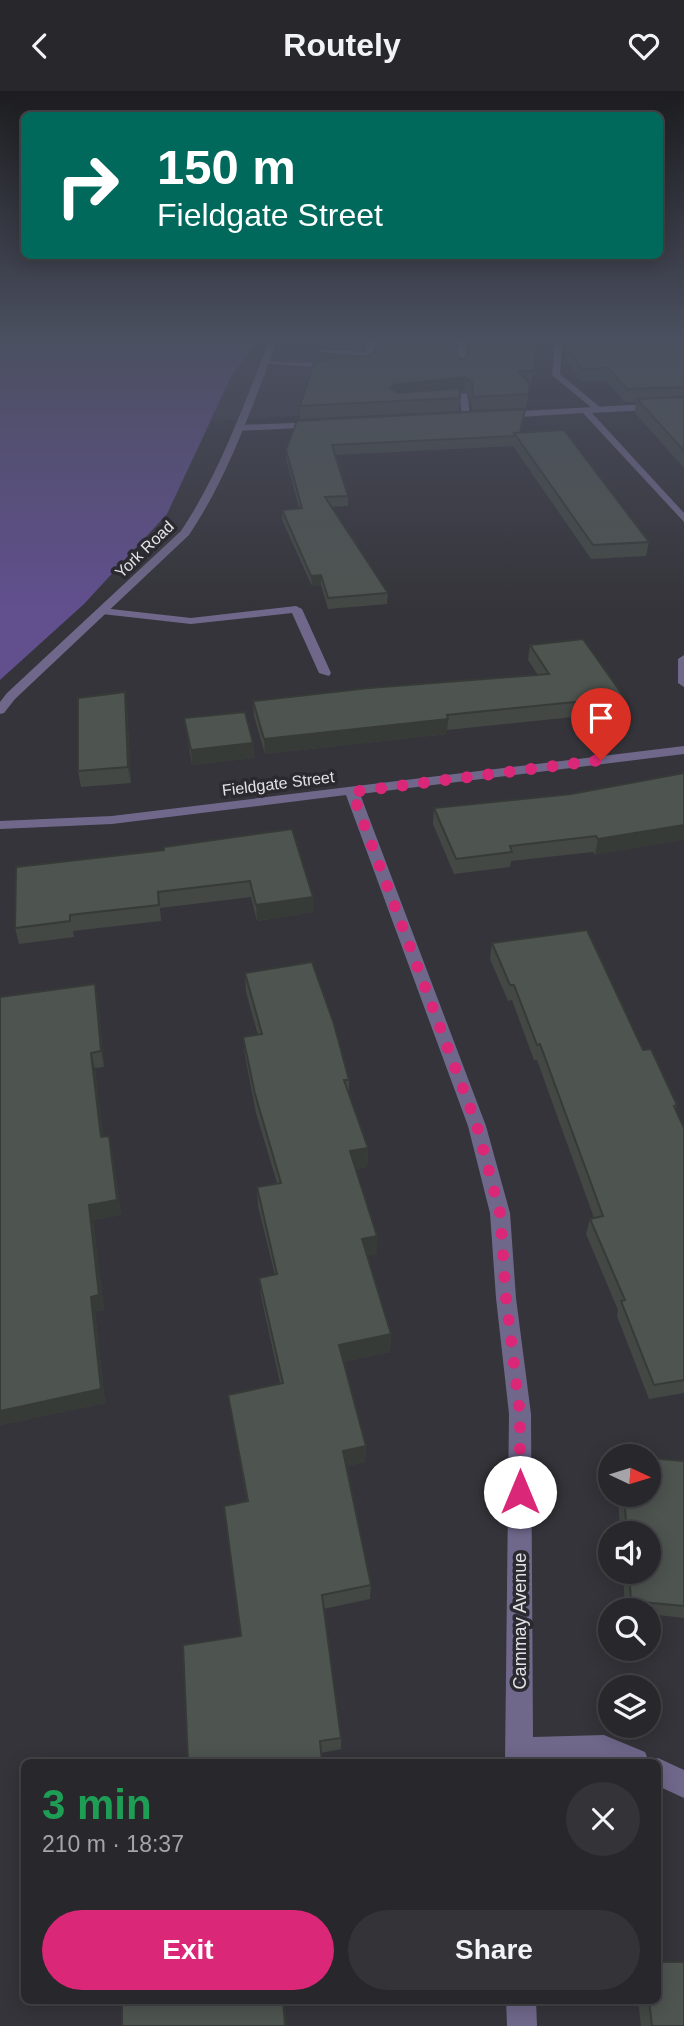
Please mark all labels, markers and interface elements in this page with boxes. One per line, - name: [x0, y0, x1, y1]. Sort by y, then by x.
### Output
- icon: back: [21, 27, 59, 65]
- text: Routely: [283, 27, 401, 63]
- icon: heart: [625, 27, 663, 65]
- icon: right: [42, 140, 133, 231]
- text: 150 m: [157, 140, 296, 194]
- text: Fieldgate Street: [157, 197, 383, 233]
- street label: York Road: [112, 517, 177, 581]
- pin: [571, 688, 631, 760]
- icon: arrive: [582, 699, 620, 737]
- street label: Fieldgate Street: [221, 768, 336, 799]
- north arrow: [598, 1444, 662, 1507]
- map controls: [598, 1444, 661, 1738]
- position arrow: [483, 1455, 557, 1529]
- button: sound: [598, 1521, 661, 1584]
- street label: Cammay Avenue: [510, 1553, 530, 1689]
- button: search: [598, 1598, 661, 1661]
- button: layers: [598, 1675, 661, 1738]
- text: 3 min: [42, 1781, 152, 1828]
- button: close: [566, 1782, 640, 1856]
- text: 210 m · 18:37: [42, 1831, 184, 1857]
- button: Exit: [42, 1910, 334, 1990]
- button: Share: [348, 1910, 640, 1990]

